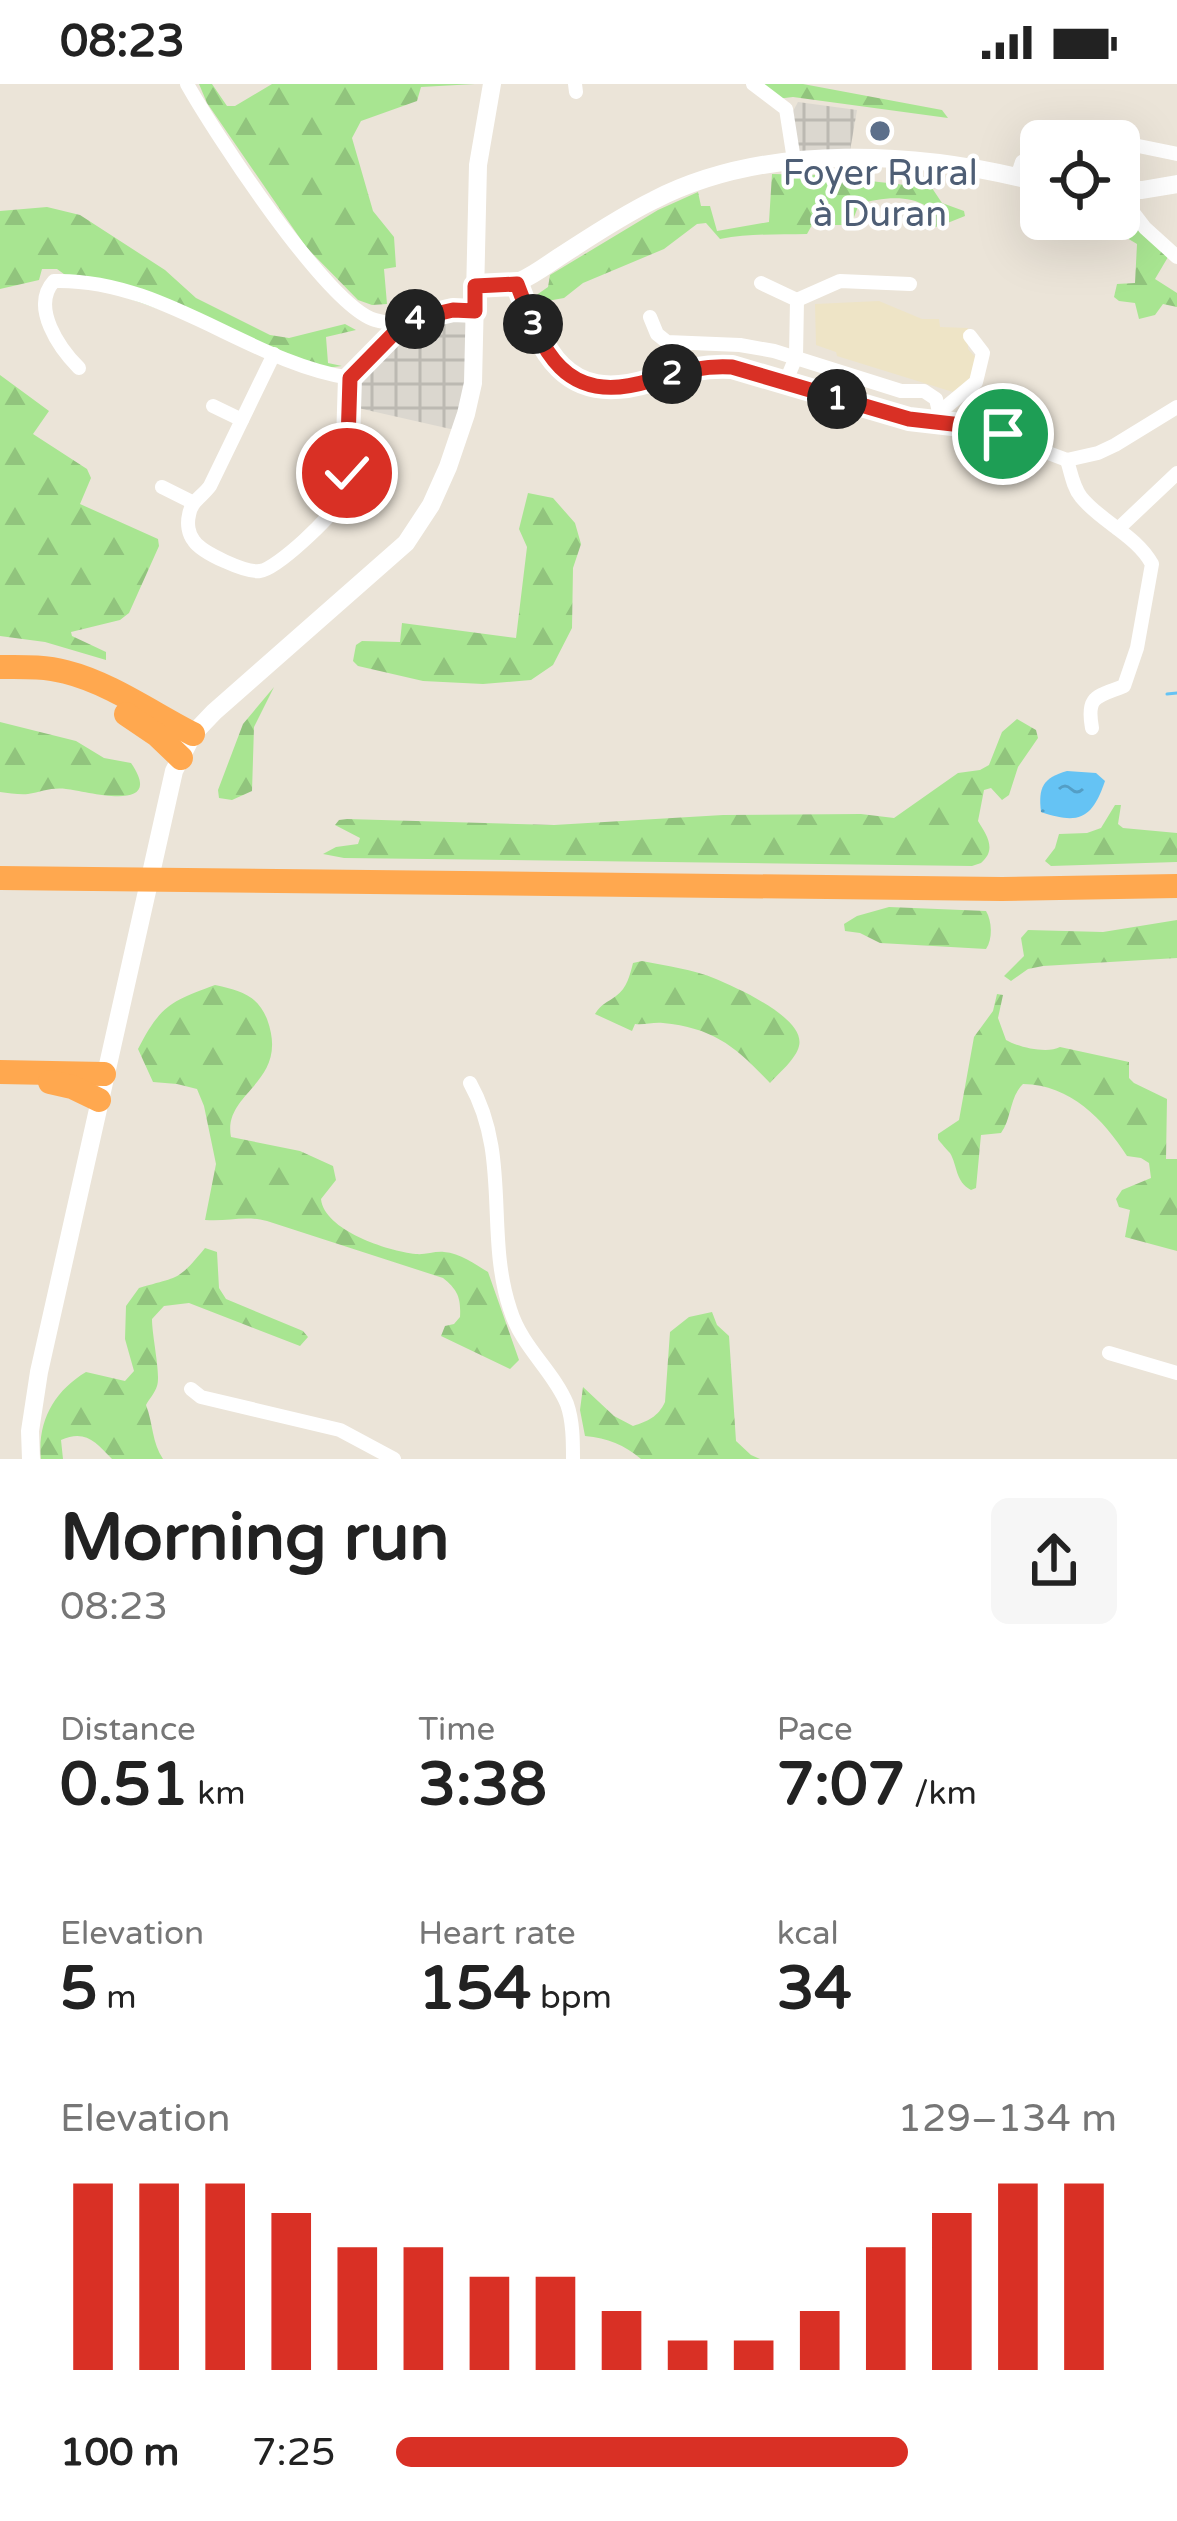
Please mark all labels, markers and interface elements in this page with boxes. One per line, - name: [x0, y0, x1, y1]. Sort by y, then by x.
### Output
- text: 08:23: [60, 15, 185, 69]
- marker: Foyer Rural à Duran: [867, 118, 893, 144]
- map controls: [1020, 120, 1140, 240]
- button: locate: [1020, 120, 1140, 240]
- place label: Foyer Rural à Duran: [782, 152, 978, 236]
- pin: 4: [385, 289, 445, 349]
- pin: 3: [503, 294, 563, 354]
- text: 4: [405, 299, 425, 338]
- text: 3: [523, 304, 543, 343]
- pin: 2: [642, 344, 702, 404]
- text: 2: [662, 354, 682, 393]
- pin: 1: [807, 369, 867, 429]
- text: 1: [827, 379, 847, 418]
- pin: [952, 383, 1054, 485]
- icon: arrive: [970, 401, 1036, 467]
- pin: [296, 422, 398, 524]
- icon: check: [314, 440, 380, 506]
- text: Morning run: [60, 1498, 450, 1578]
- button: share: [991, 1498, 1117, 1624]
- text: 08:23: [60, 1583, 168, 1630]
- text: Distance: [60, 1710, 196, 1749]
- text: Time: [418, 1710, 495, 1749]
- text: Pace: [777, 1710, 853, 1749]
- text: 0.51: [60, 1749, 189, 1821]
- text: 3:38: [418, 1749, 547, 1821]
- text: 7:07: [777, 1749, 905, 1821]
- text: km: [189, 1774, 246, 1813]
- text: /km: [905, 1774, 977, 1813]
- text: Elevation: [60, 1914, 204, 1953]
- text: Heart rate: [418, 1914, 576, 1953]
- text: kcal: [777, 1914, 839, 1953]
- text: 5: [60, 1953, 98, 2025]
- text: 154: [418, 1953, 531, 2025]
- text: 34: [777, 1953, 852, 2025]
- text: m: [98, 1978, 137, 2017]
- text: bpm: [531, 1978, 612, 2017]
- text: Elevation: [60, 2095, 230, 2142]
- text: 129–134 m: [897, 2095, 1117, 2142]
- text: 100 m: [60, 2429, 179, 2476]
- text: 7:25: [252, 2429, 336, 2476]

